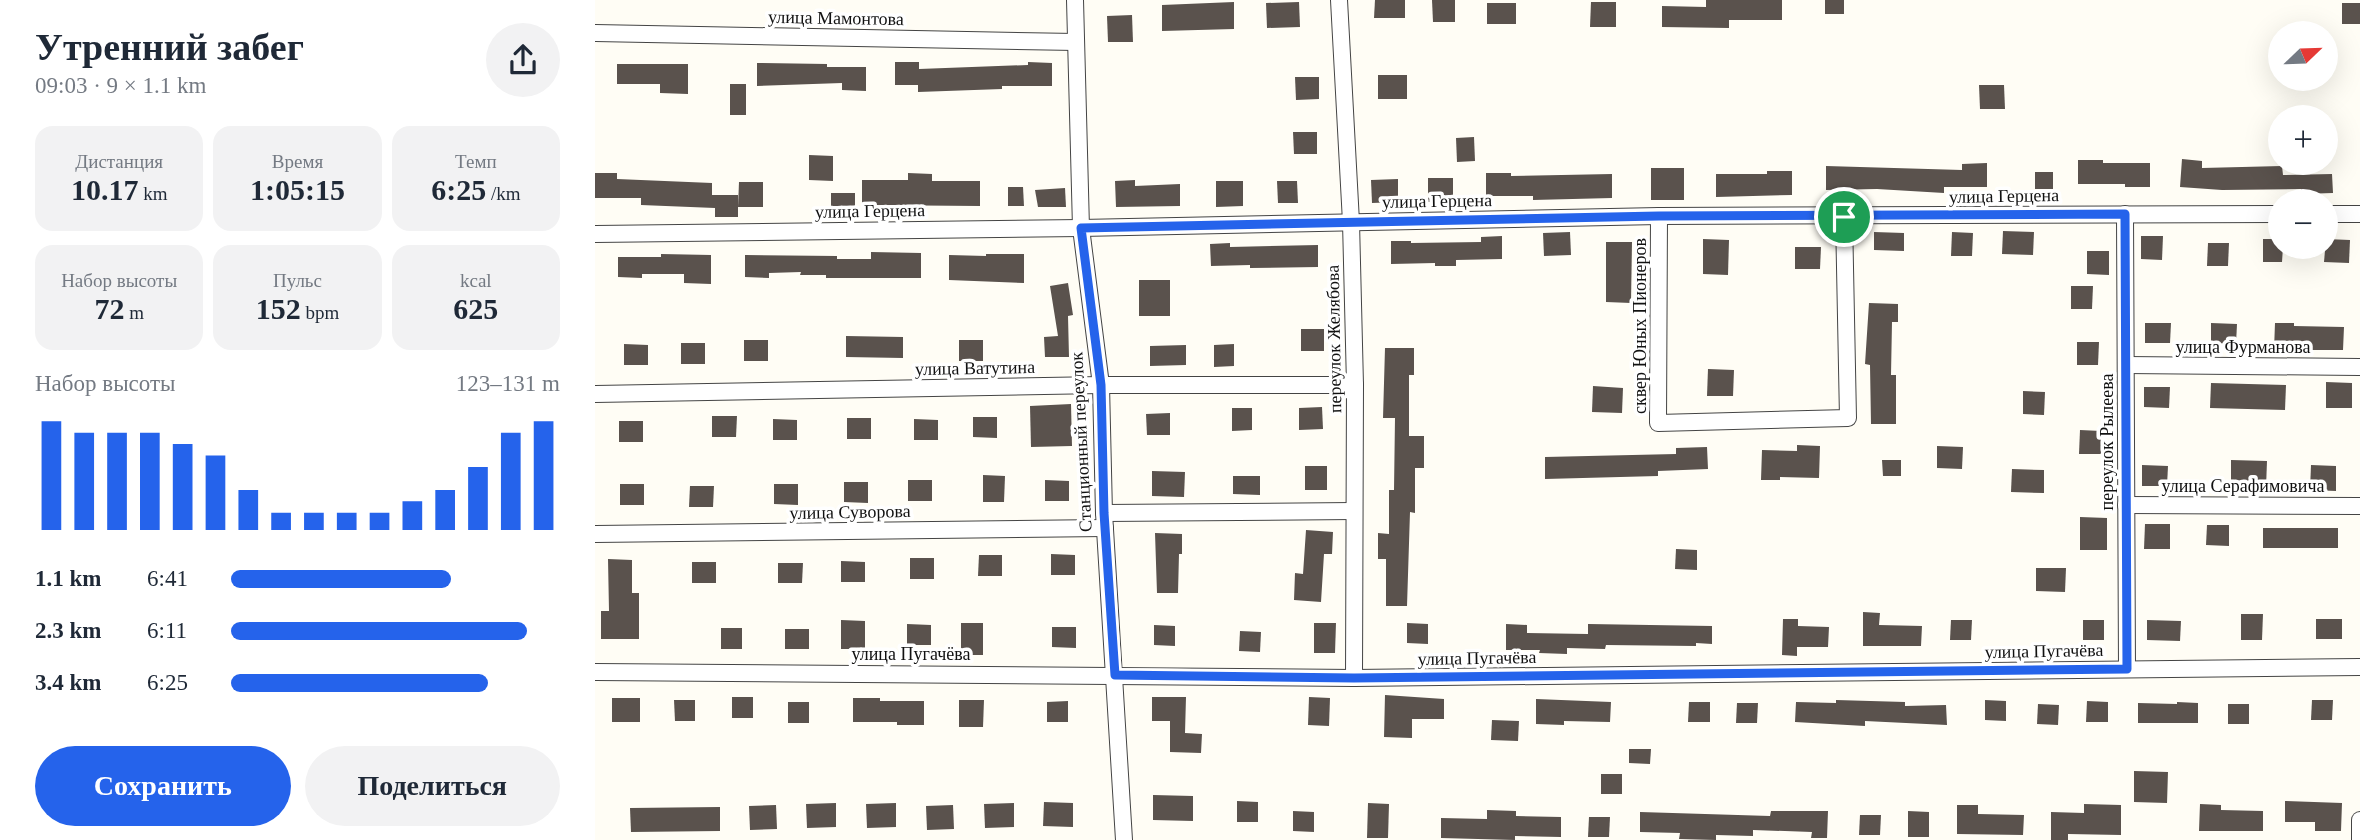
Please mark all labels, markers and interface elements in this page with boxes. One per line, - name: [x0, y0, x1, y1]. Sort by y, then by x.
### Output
- street label: улица Мамонтова: [768, 7, 904, 29]
- north arrow: [2268, 21, 2338, 91]
- map controls: [2268, 21, 2338, 259]
- button: share: [486, 23, 560, 97]
- text: Утренний забег: [35, 26, 304, 68]
- text: 09:03 · 9 × 1.1 km: [35, 73, 206, 98]
- button: +: [2268, 105, 2338, 175]
- text: Дистанция: [75, 151, 163, 172]
- text: Время: [272, 151, 323, 172]
- text: Темп: [455, 151, 497, 172]
- text: 10.17: [71, 173, 138, 206]
- text: 1:05:15: [250, 173, 345, 206]
- text: 6:25: [431, 173, 486, 206]
- text: km: [138, 183, 167, 204]
- text: /km: [486, 183, 520, 204]
- street label: улица Герцена: [1949, 185, 2059, 207]
- pin: [1814, 187, 1874, 247]
- button: −: [2268, 189, 2338, 259]
- street label: улица Герцена: [1382, 190, 1492, 212]
- icon: arrive: [1825, 198, 1863, 236]
- street label: улица Герцена: [815, 200, 925, 222]
- street label: сквер Юных Пионеров: [1630, 238, 1650, 414]
- street label: переулок Желябова: [1323, 265, 1345, 413]
- text: Набор высоты: [61, 270, 177, 291]
- text: Пульс: [273, 270, 322, 291]
- text: kcal: [460, 270, 492, 291]
- text: 72: [94, 292, 124, 325]
- text: 152: [256, 292, 301, 325]
- text: 625: [453, 292, 498, 325]
- text: m: [124, 302, 144, 323]
- text: bpm: [301, 302, 339, 323]
- street label: улица Фурманова: [2175, 337, 2311, 357]
- street label: Станционный переулок: [1066, 351, 1096, 533]
- street label: улица Ватутина: [915, 357, 1035, 379]
- text: Набор высоты: [35, 371, 176, 396]
- text: 123–131 m: [456, 371, 560, 396]
- street label: переулок Рылеева: [2097, 374, 2117, 510]
- street label: улица Серафимовича: [2161, 476, 2325, 496]
- street label: улица Суворова: [789, 501, 911, 523]
- text: 1.1 km: [35, 566, 101, 591]
- text: 6:41: [147, 566, 188, 591]
- text: 2.3 km: [35, 618, 101, 643]
- text: 6:11: [147, 618, 187, 643]
- street label: улица Пугачёва: [1984, 640, 2104, 662]
- street label: улица Пугачёва: [852, 644, 970, 664]
- street label: улица Пугачёва: [1417, 647, 1537, 669]
- text: 3.4 km: [35, 670, 101, 695]
- text: 6:25: [147, 670, 188, 695]
- button: Сохранить: [35, 746, 291, 826]
- button: Поделиться: [305, 746, 560, 826]

